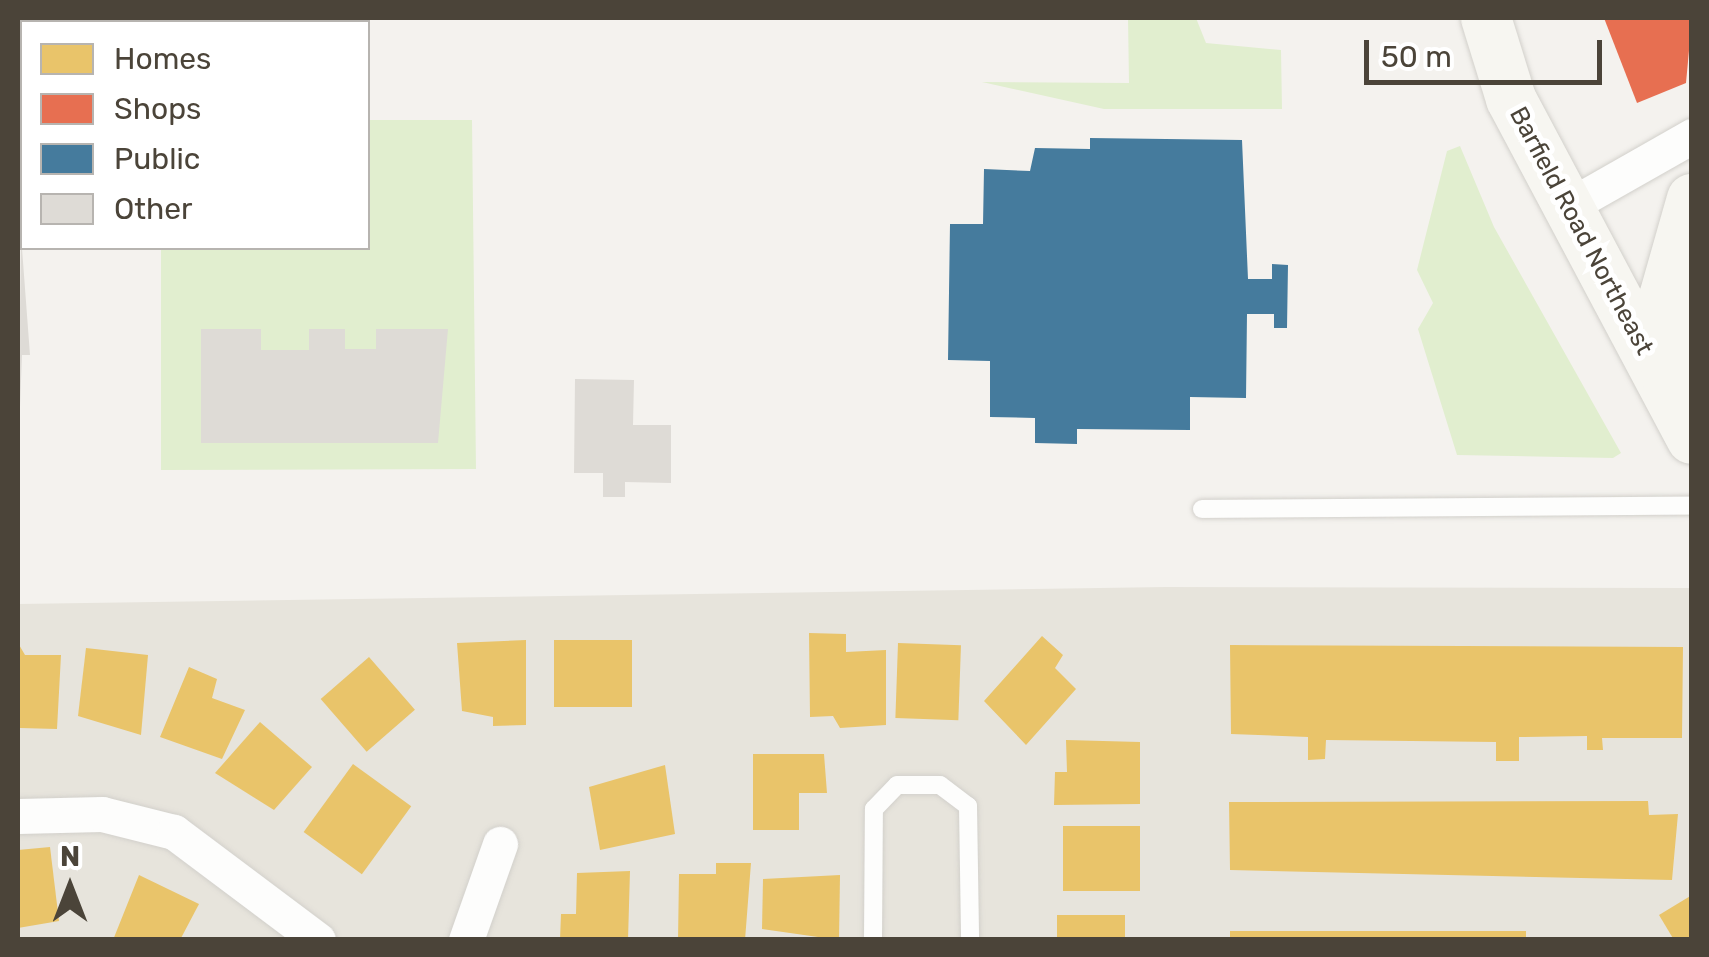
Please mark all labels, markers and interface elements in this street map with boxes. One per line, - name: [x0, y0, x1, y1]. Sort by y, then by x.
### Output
- legend: [20, 20, 370, 250]
- scale bar: [1369, 20, 1606, 82]
- text: 50 m: [1381, 39, 1452, 75]
- text: Homes: [114, 41, 211, 77]
- text: Shops: [114, 91, 201, 127]
- street label: Barfield Road Northeast: [1503, 102, 1659, 360]
- text: Public: [114, 141, 200, 177]
- text: Other: [114, 191, 193, 227]
- north arrow: [20, 837, 120, 937]
- text: N: [60, 840, 80, 873]

